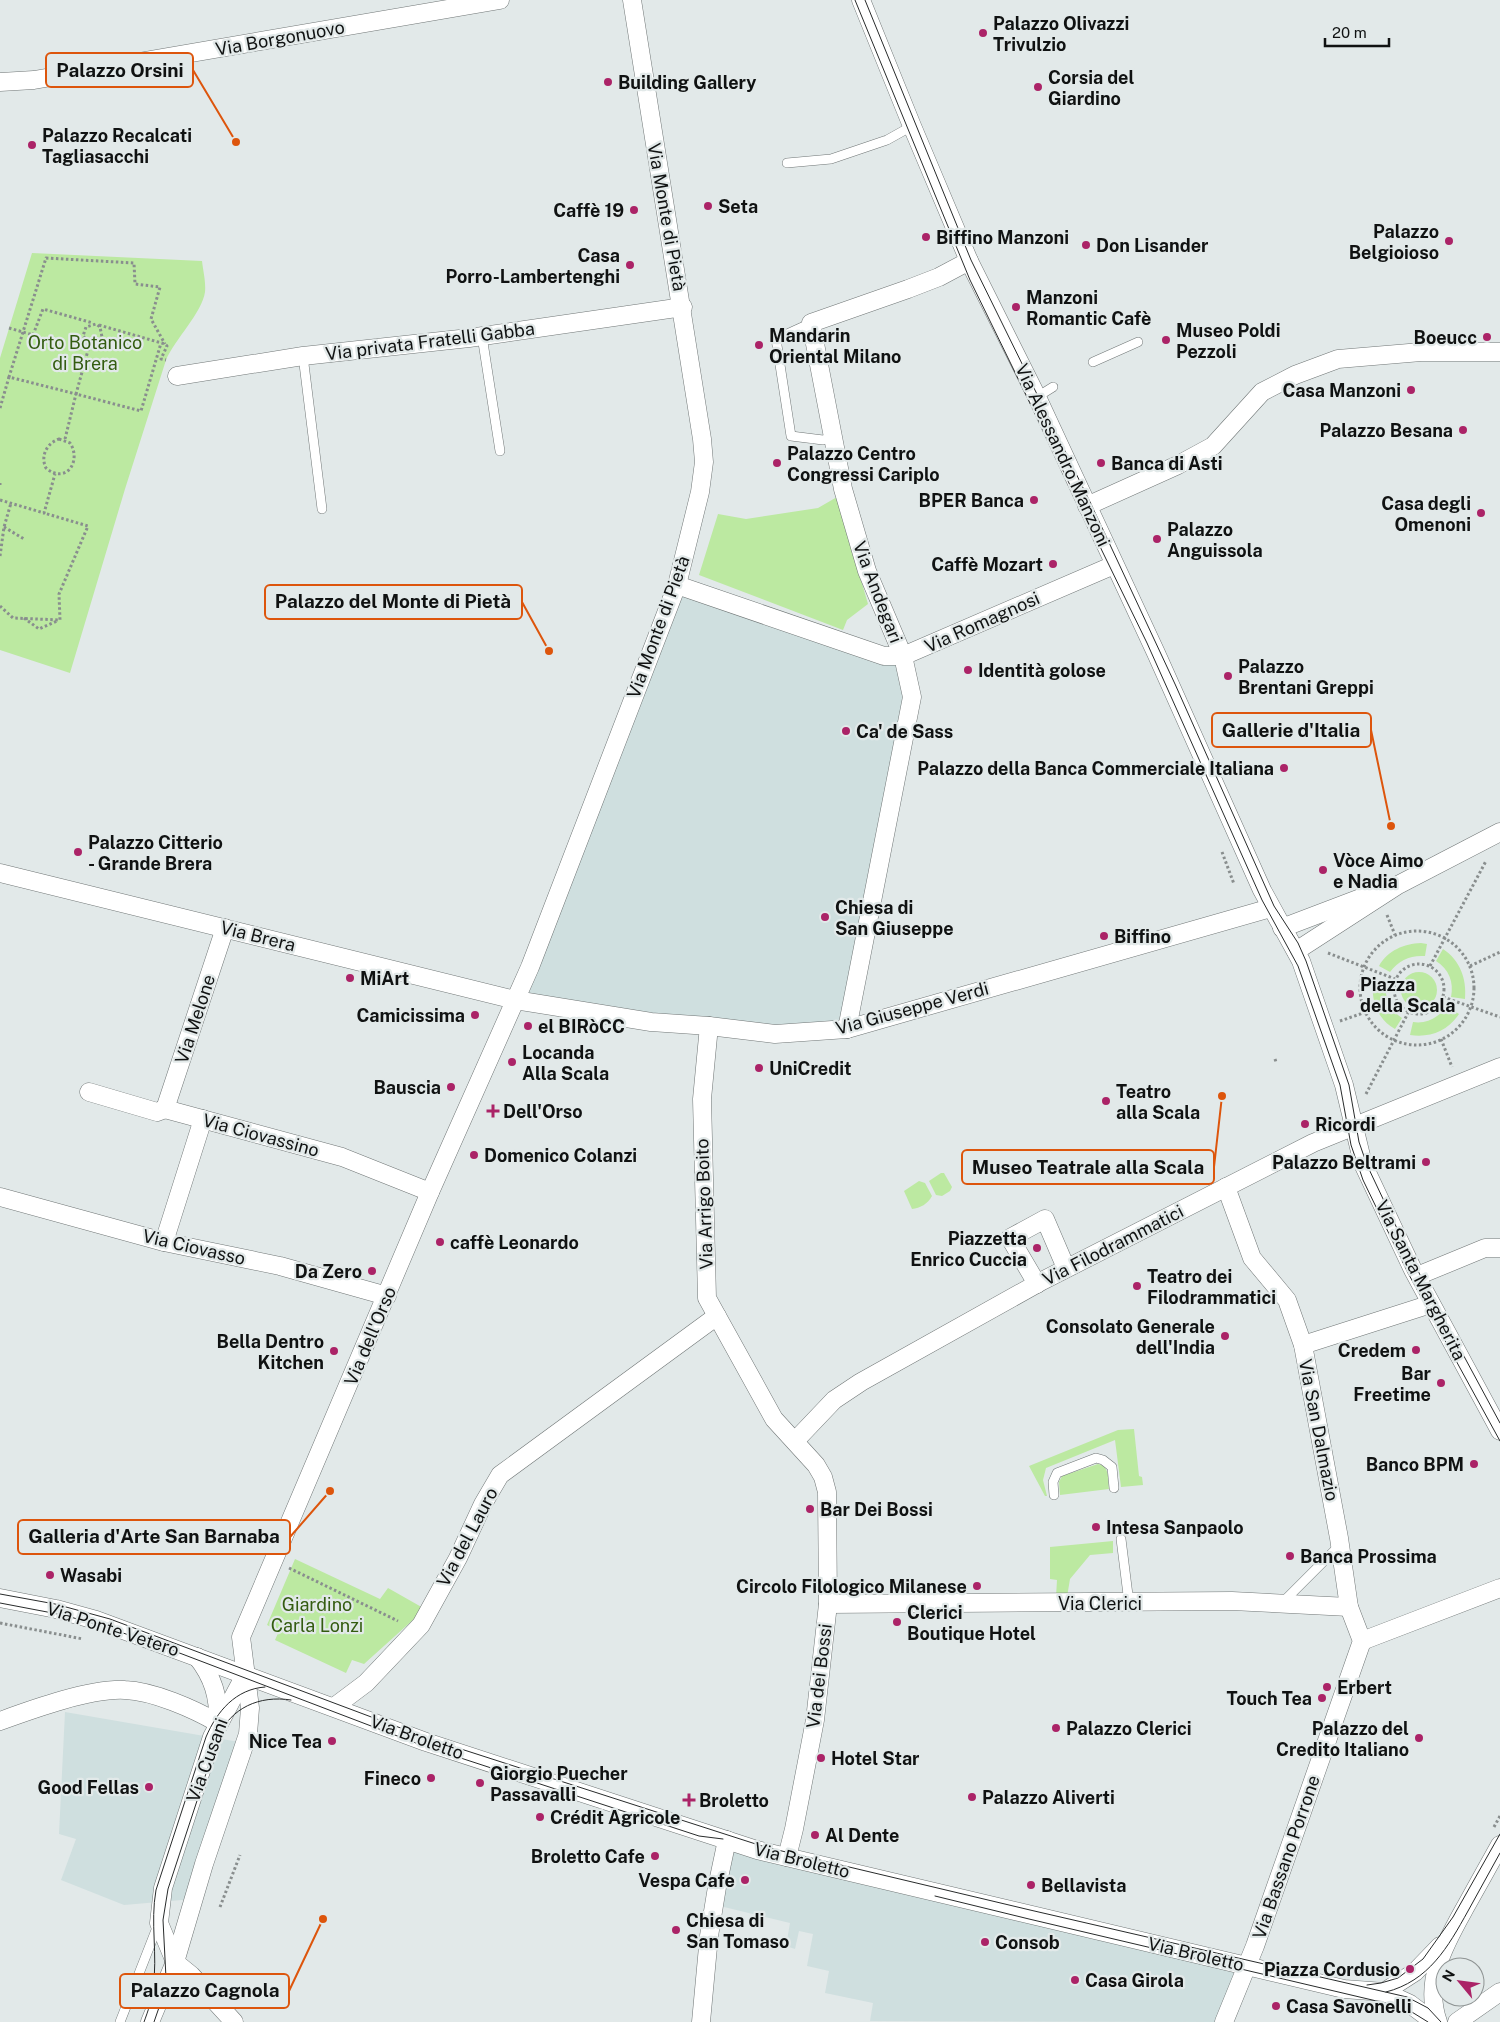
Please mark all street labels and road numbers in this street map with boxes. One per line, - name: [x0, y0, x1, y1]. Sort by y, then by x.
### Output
- street label: Via Borgonuovo: [214, 16, 346, 60]
- street label: Via Monte di Pietà: [644, 141, 690, 293]
- street label: Via privata Fratelli Gabba: [324, 318, 536, 364]
- street label: Via Alessandro Manzoni: [1011, 360, 1115, 550]
- street label: Via Andegari: [849, 538, 907, 646]
- street label: Via Monte di Pietà: [622, 553, 694, 701]
- street label: Via Romagnosi: [921, 587, 1043, 657]
- street label: Via Brera: [218, 917, 298, 955]
- street label: Via Melone: [171, 972, 219, 1066]
- street label: Via Giuseppe Verdi: [833, 977, 991, 1039]
- street label: Via Ciovassino: [200, 1109, 322, 1161]
- street label: Via Arrigo Boito: [691, 1138, 717, 1270]
- street label: Via Santa Margherita: [1371, 1196, 1471, 1364]
- street label: Via Filodrammatici: [1039, 1200, 1187, 1290]
- street label: Via Ciovasso: [141, 1225, 247, 1269]
- street label: Via dell'Orso: [340, 1283, 400, 1389]
- street label: Via San Dalmazio: [1295, 1357, 1343, 1503]
- street label: Via del Lauro: [432, 1484, 502, 1590]
- street label: Via Clerici: [1058, 1593, 1142, 1614]
- street label: Via Ponte Vetero: [44, 1598, 182, 1660]
- street label: Via dei Bossi: [802, 1622, 836, 1730]
- street label: Via Broletto: [367, 1710, 467, 1764]
- street label: Via Cusani: [182, 1715, 232, 1805]
- street label: Via Bassano Porrone: [1248, 1772, 1324, 1942]
- street label: Via Broletto: [752, 1838, 852, 1882]
- street label: Via Broletto: [1146, 1933, 1246, 1975]

